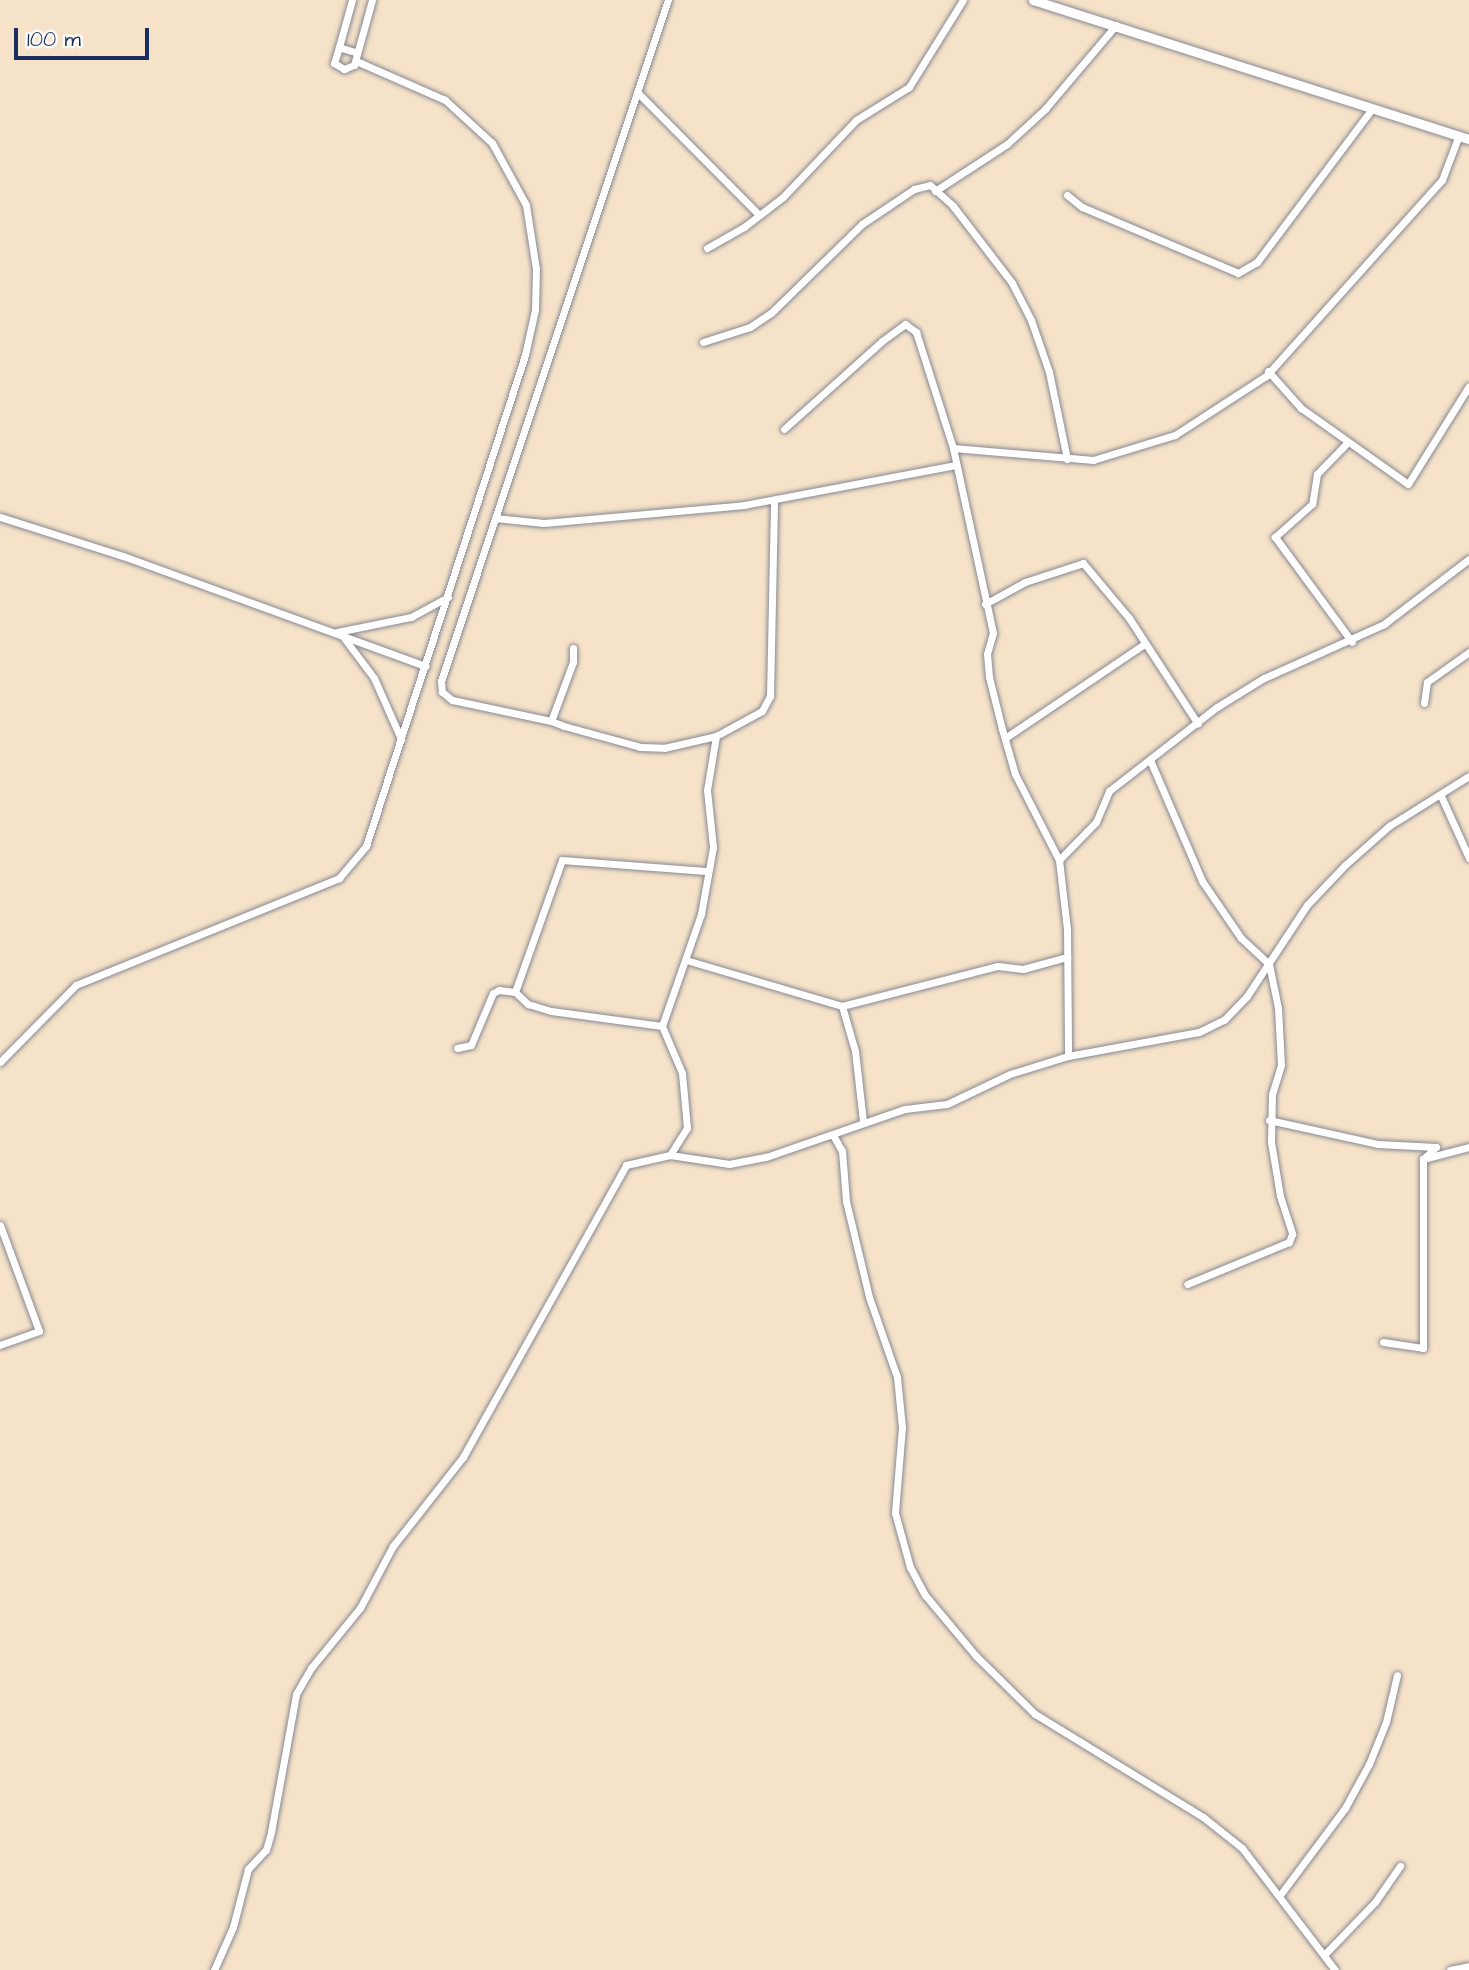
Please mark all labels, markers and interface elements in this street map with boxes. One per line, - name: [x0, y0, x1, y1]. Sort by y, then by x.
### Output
- scale bar: [18, 14, 152, 58]
- text: 100 m: [27, 25, 81, 54]

